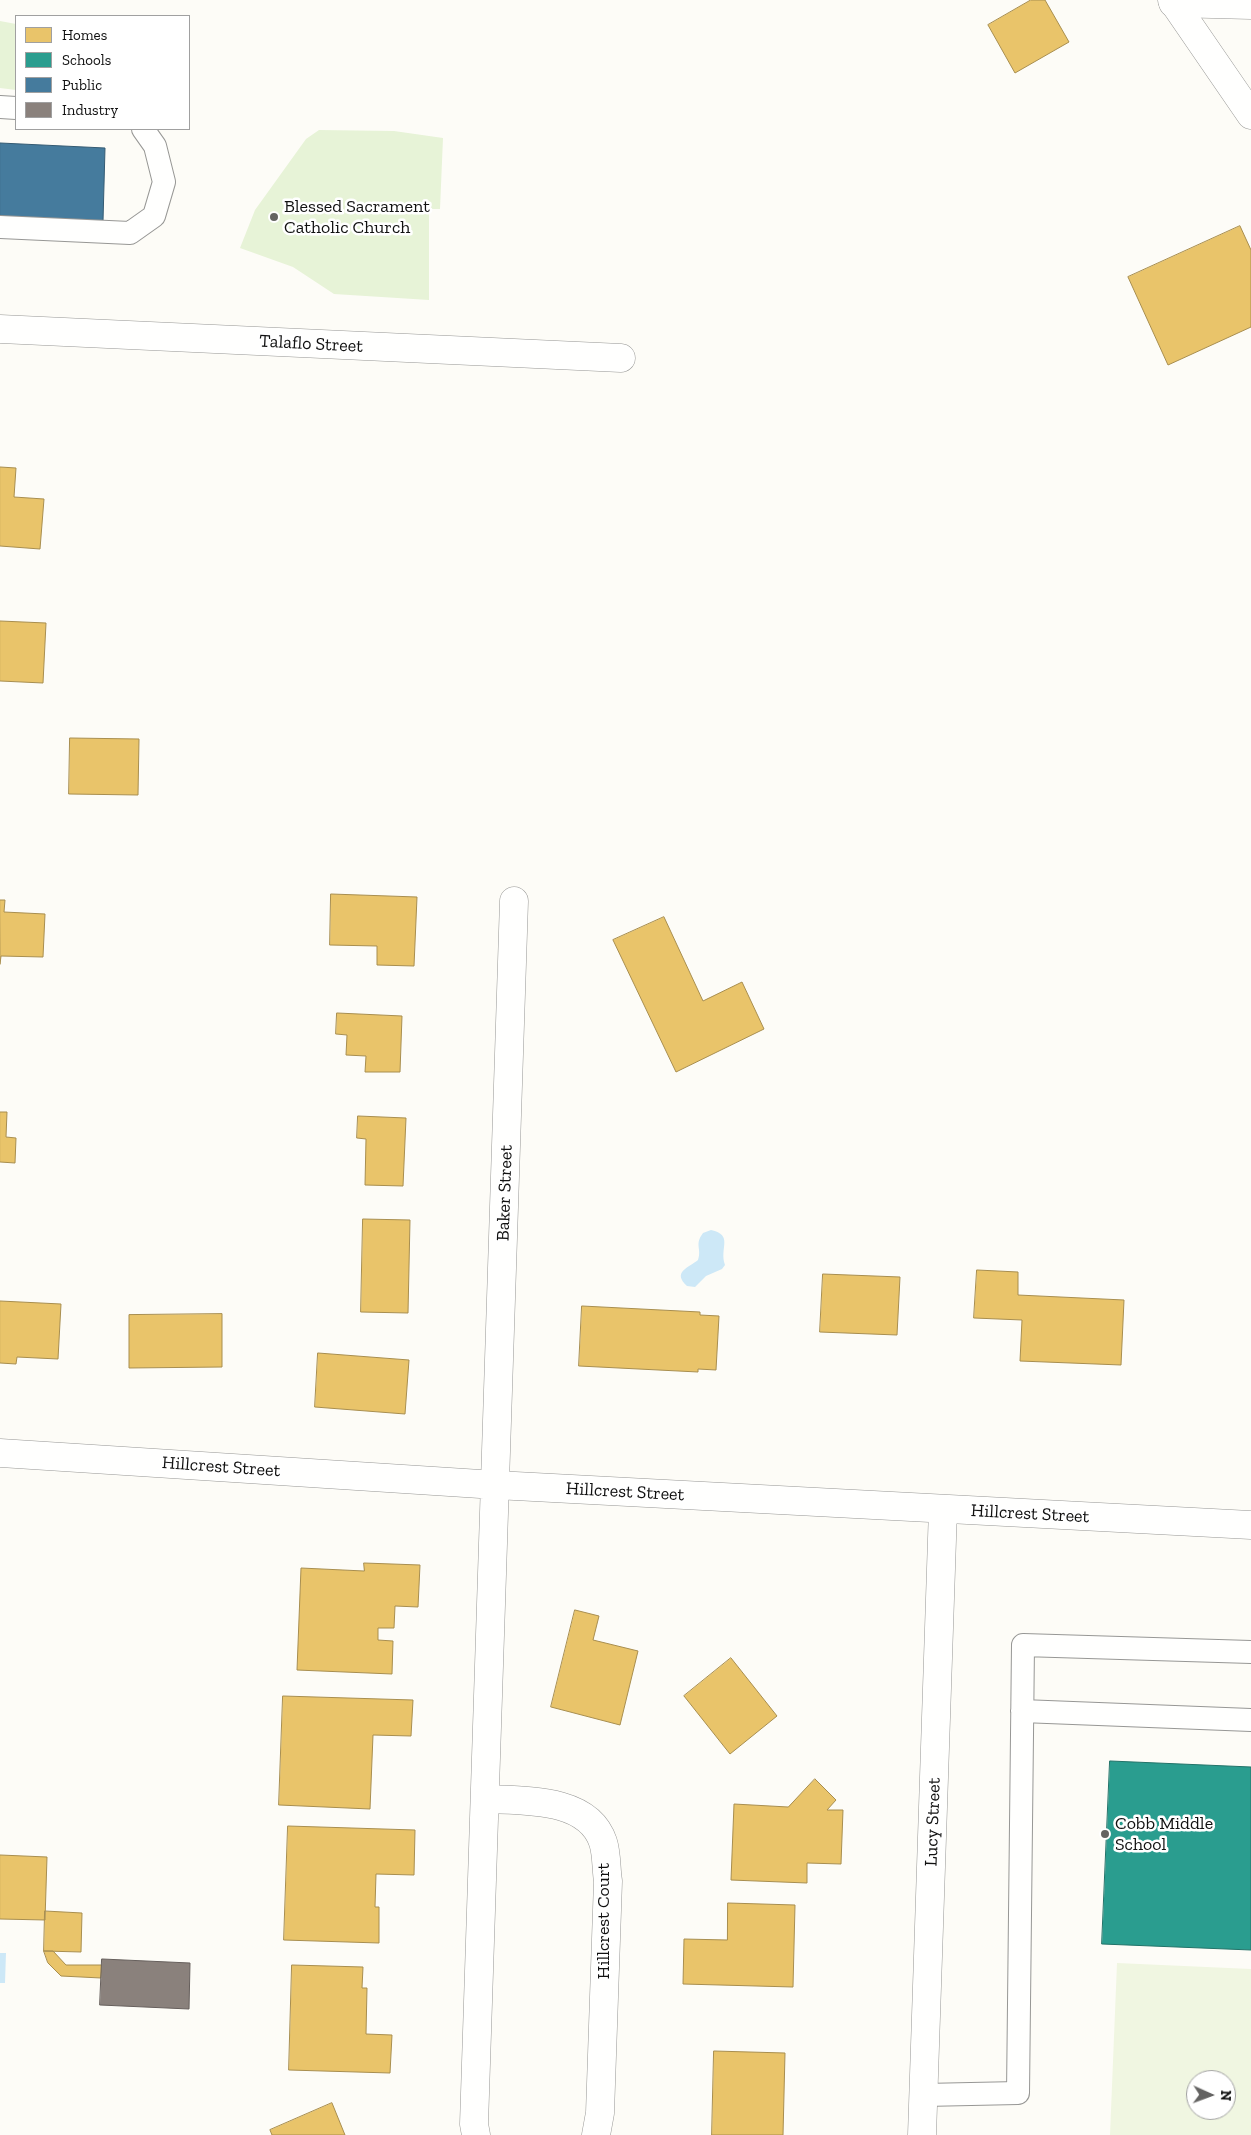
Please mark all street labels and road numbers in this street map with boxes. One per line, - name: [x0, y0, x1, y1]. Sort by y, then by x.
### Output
- street label: Talaflo Street: [259, 330, 363, 358]
- street label: Baker Street: [493, 1145, 517, 1241]
- street label: Hillcrest Street: [161, 1452, 281, 1482]
- street label: Hillcrest Street: [565, 1478, 685, 1506]
- street label: Hillcrest Street: [970, 1500, 1090, 1528]
- street label: Lucy Street: [921, 1777, 945, 1867]
- street label: Hillcrest Court: [593, 1863, 615, 1979]

